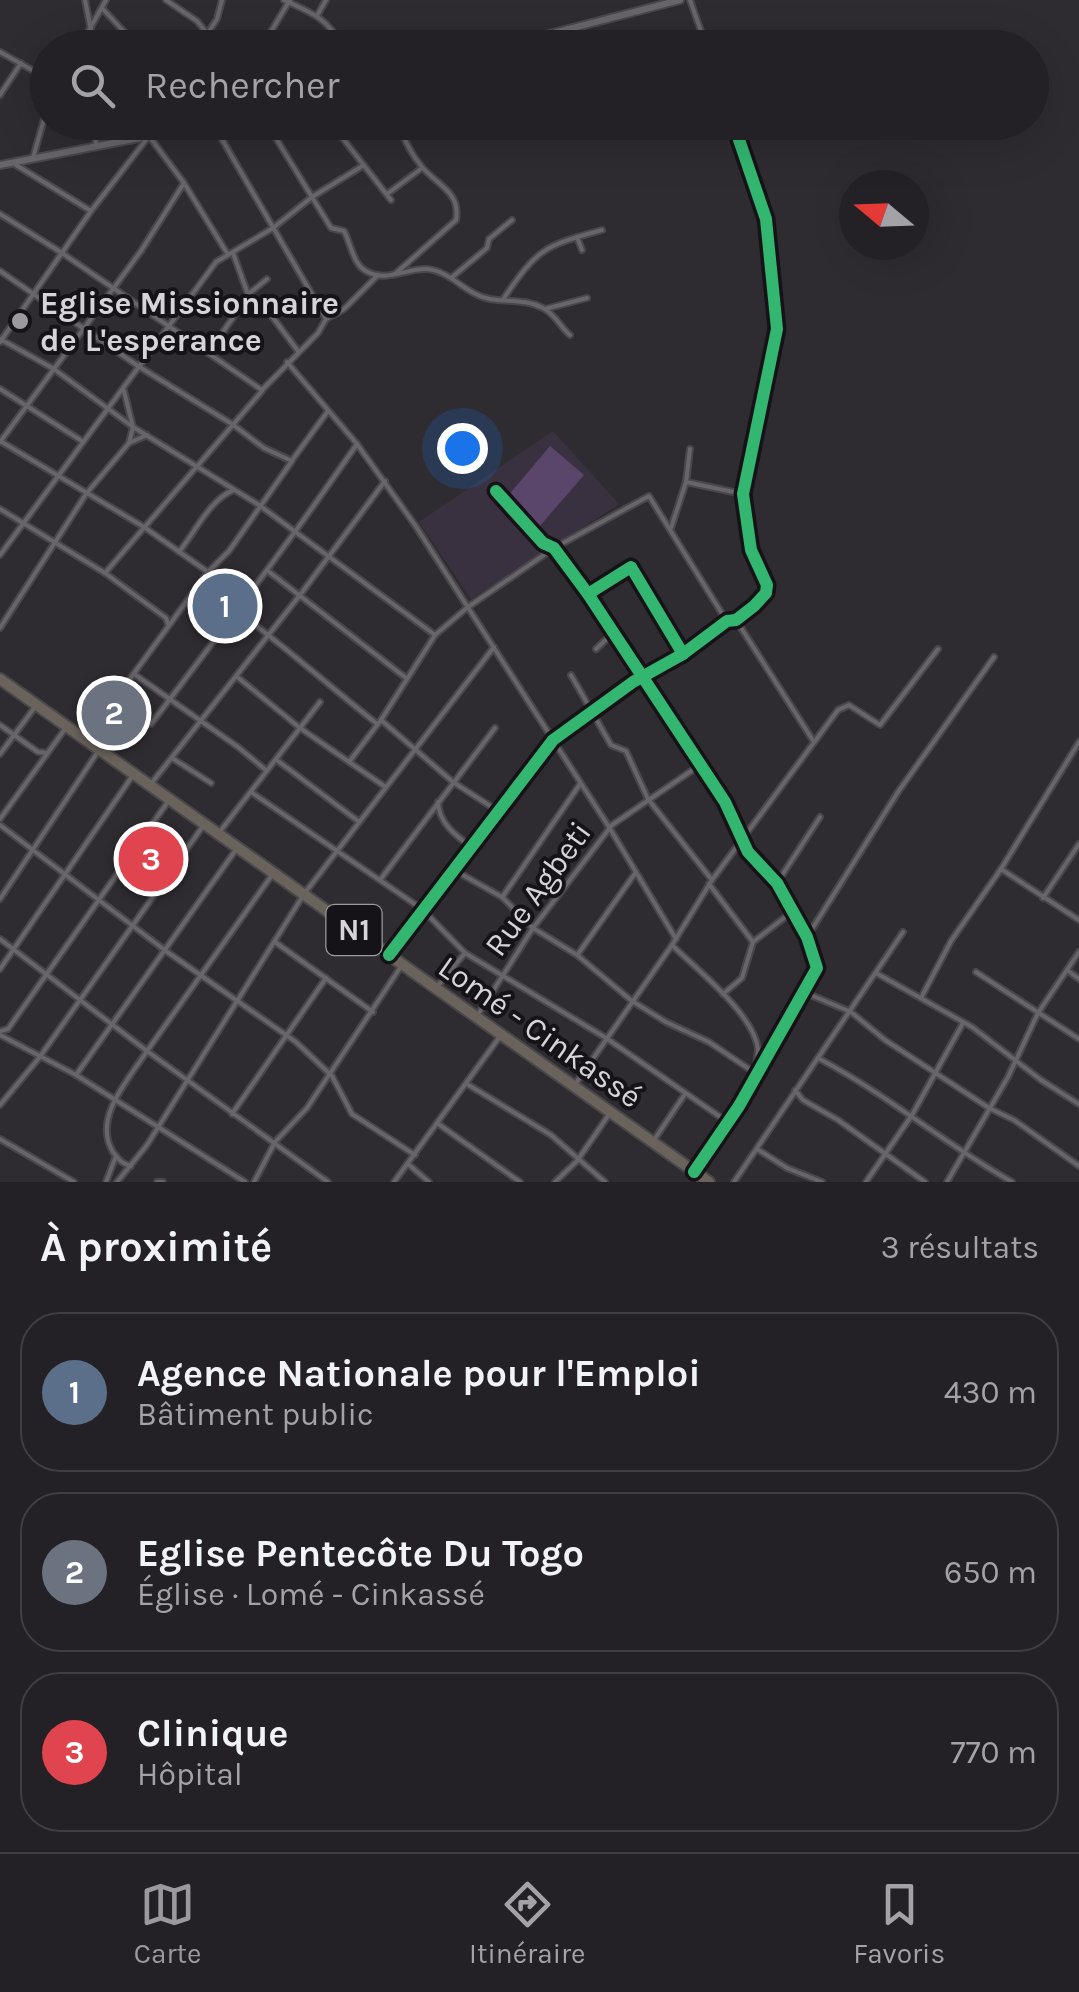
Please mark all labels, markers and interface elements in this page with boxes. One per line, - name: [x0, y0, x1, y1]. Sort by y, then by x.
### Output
- search box: [30, 30, 1049, 140]
- icon: search: [65, 58, 120, 113]
- text: Rechercher: [145, 63, 339, 108]
- north arrow: [839, 170, 929, 260]
- place label: Eglise Missionnaire de L'esperance: [40, 285, 339, 359]
- marker: Eglise Missionnaire de L'esperance: [9, 310, 31, 332]
- your location: [437, 423, 488, 474]
- pin: 1: [192, 568, 258, 644]
- pin: 2: [82, 676, 146, 750]
- street label: Rue Agbeti: [477, 815, 599, 963]
- pin: 3: [118, 822, 184, 896]
- road number: N1: [326, 905, 382, 955]
- street label: Lomé - Cinkassé: [431, 948, 649, 1116]
- text: À proximité: [40, 1222, 272, 1272]
- text: 3 résultats: [881, 1229, 1039, 1266]
- text: Agence Nationale pour l'Emploi: [137, 1351, 701, 1396]
- text: 1: [69, 1374, 80, 1411]
- text: 430 m: [944, 1374, 1037, 1411]
- text: Bâtiment public: [137, 1396, 373, 1433]
- text: Eglise Pentecôte Du Togo: [137, 1531, 584, 1576]
- text: 2: [65, 1554, 84, 1591]
- text: 650 m: [944, 1554, 1037, 1591]
- text: Église · Lomé - Cinkassé: [137, 1576, 485, 1613]
- text: Clinique: [137, 1711, 288, 1756]
- text: 3: [65, 1734, 84, 1771]
- text: 770 m: [950, 1734, 1037, 1771]
- text: Hôpital: [137, 1756, 243, 1793]
- tab: Carte: [134, 1877, 201, 1970]
- tab: Itinéraire: [469, 1877, 585, 1970]
- tab: Favoris: [853, 1877, 945, 1970]

